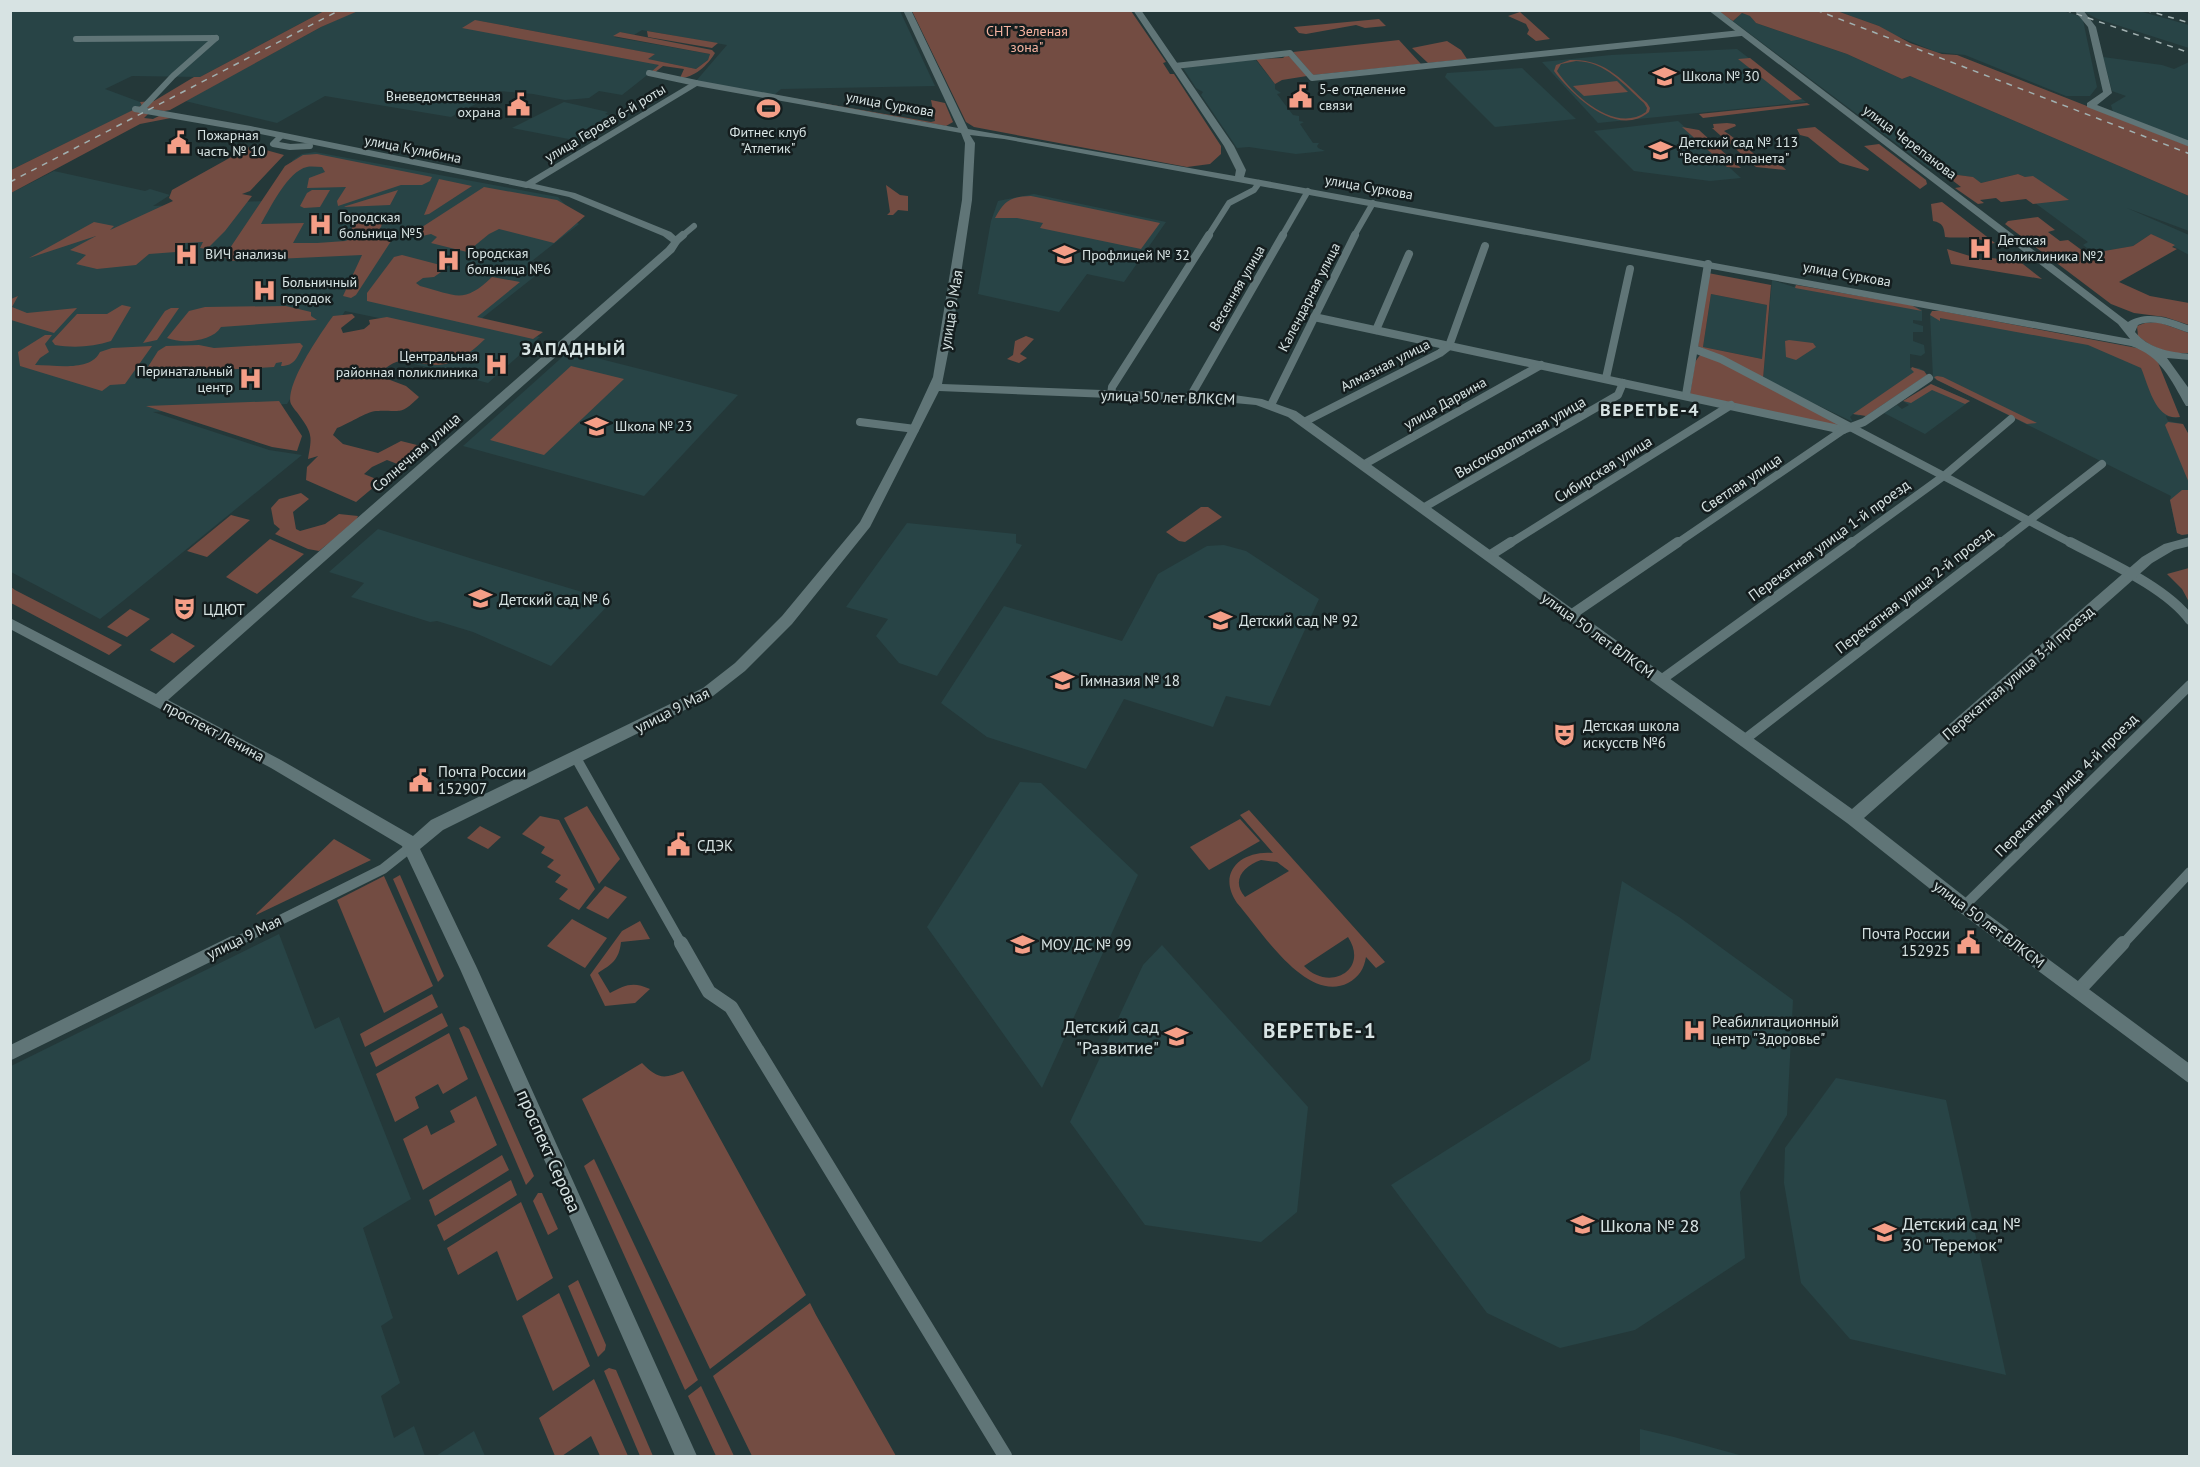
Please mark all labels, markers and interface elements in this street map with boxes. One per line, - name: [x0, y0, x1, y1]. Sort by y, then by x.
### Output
- park label: СНТ "Зеленая зона": [986, 22, 1068, 56]
- school or university icon: Школа № 30: [1651, 63, 1677, 89]
- place label: Школа № 30: [1682, 67, 1760, 85]
- street label: улица Героев 6-й роты: [541, 80, 669, 166]
- place label: 5-е отделение связи: [1319, 80, 1406, 114]
- public building icon: 5-е отделение связи: [1288, 84, 1314, 110]
- place label: Вневедомственная охрана: [386, 87, 501, 121]
- street label: улица Суркова: [844, 87, 936, 121]
- public building icon: Вневедомственная охрана: [506, 91, 532, 117]
- sports icon: Фитнес клуб "Атлетик": [755, 95, 781, 121]
- street label: улица Черепанова: [1859, 101, 1961, 183]
- place label: Фитнес клуб "Атлетик": [730, 123, 806, 157]
- place label: Пожарная часть № 10: [197, 126, 266, 160]
- public building icon: Пожарная часть № 10: [166, 130, 192, 156]
- street label: улица Кулибина: [363, 131, 463, 167]
- place label: Детский сад № 113 "Веселая планета": [1679, 133, 1798, 167]
- school or university icon: Детский сад № 113 "Веселая планета": [1648, 137, 1674, 163]
- street label: улица Суркова: [1323, 170, 1415, 204]
- place label: Городская больница №5: [339, 208, 423, 242]
- hospital icon: Городская больница №5: [308, 212, 334, 238]
- place label: Детская поликлиника №2: [1998, 231, 2104, 265]
- hospital icon: Детская поликлиника №2: [1967, 235, 1993, 261]
- street label: Календарная улица: [1274, 239, 1344, 354]
- hospital icon: ВИЧ анализы: [174, 241, 200, 267]
- school or university icon: Профлицей № 32: [1051, 242, 1077, 268]
- street label: Весенняя улица: [1205, 242, 1269, 334]
- place label: Городская больница №6: [467, 244, 551, 278]
- place label: ВИЧ анализы: [205, 245, 286, 263]
- place label: Профлицей № 32: [1082, 246, 1190, 264]
- hospital icon: Городская больница №6: [436, 248, 462, 274]
- street label: улица Суркова: [1801, 257, 1893, 291]
- street label: улица 9 Мая: [935, 269, 967, 351]
- place label: Больничный городок: [282, 273, 357, 307]
- hospital icon: Больничный городок: [251, 277, 277, 303]
- street label: Алмазная улица: [1337, 335, 1433, 395]
- district label: ЗАПАДНЫЙ: [522, 337, 626, 360]
- place label: Центральная районная поликлиника: [336, 347, 478, 381]
- hospital icon: Центральная районная поликлиника: [483, 351, 509, 377]
- place label: Перинатальный центр: [136, 362, 233, 396]
- hospital icon: Перинатальный центр: [238, 366, 264, 392]
- street label: улица Дарвина: [1400, 373, 1490, 433]
- street label: улица 50 лет ВЛКСМ: [1100, 385, 1236, 409]
- street label: Высоковольтная улица: [1451, 392, 1589, 482]
- district label: ВЕРЕТЬЕ-4: [1600, 398, 1700, 421]
- street label: Солнечная улица: [368, 408, 464, 496]
- school or university icon: Школа № 23: [584, 413, 610, 439]
- place label: Школа № 23: [615, 417, 692, 435]
- street label: Сибирская улица: [1551, 431, 1655, 507]
- street label: Светлая улица: [1697, 449, 1785, 517]
- street label: Перекатная улица 1-й проезд: [1745, 475, 1913, 605]
- street label: Перекатная улица 2-й проезд: [1831, 522, 1997, 658]
- school or university icon: Детский сад № 6: [468, 586, 494, 612]
- street label: улица 50 лет ВЛКСМ: [1538, 588, 1658, 682]
- place label: Детский сад № 6: [499, 590, 610, 609]
- theatre icon: ЦДЮТ: [172, 596, 198, 622]
- place label: ЦДЮТ: [203, 600, 245, 619]
- street label: Перекатная улица 3-й проезд: [1938, 602, 2098, 744]
- school or university icon: Детский сад № 92: [1208, 607, 1234, 633]
- place label: Детский сад № 92: [1239, 611, 1358, 630]
- school or university icon: Гимназия № 18: [1049, 667, 1075, 693]
- place label: Гимназия № 18: [1080, 671, 1180, 690]
- street label: улица 9 Мая: [632, 683, 712, 737]
- street label: проспект Ленина: [160, 696, 268, 766]
- street label: Перекатная улица 4-й проезд: [1990, 709, 2142, 861]
- place label: Детская школа искусств №6: [1583, 716, 1680, 752]
- theatre icon: Детская школа искусств №6: [1552, 721, 1578, 747]
- place label: Почта России 152907: [438, 762, 526, 798]
- public building icon: Почта России 152907: [407, 767, 433, 793]
- public building icon: СДЭК: [666, 832, 692, 858]
- place label: СДЭК: [697, 836, 733, 855]
- street label: улица 50 лет ВЛКСМ: [1930, 876, 2048, 972]
- street label: улица 9 Мая: [204, 911, 284, 963]
- place label: Почта России 152925: [1862, 924, 1950, 960]
- public building icon: Почта России 152925: [1955, 929, 1981, 955]
- school or university icon: МОУ ДС № 99: [1010, 931, 1036, 957]
- place label: МОУ ДС № 99: [1041, 935, 1132, 954]
- place label: Реабилитационный центр "Здоровье": [1712, 1012, 1839, 1048]
- place label: Детский сад "Развитие": [1063, 1015, 1159, 1059]
- district label: ВЕРЕТЬЕ-1: [1263, 1017, 1377, 1044]
- hospital icon: Реабилитационный центр "Здоровье": [1681, 1017, 1707, 1043]
- school or university icon: Детский сад "Развитие": [1164, 1023, 1190, 1049]
- street label: проспект Серова: [512, 1086, 586, 1216]
- school or university icon: Школа № 28: [1569, 1212, 1595, 1238]
- place label: Детский сад № 30 "Теремок": [1902, 1212, 2021, 1256]
- place label: Школа № 28: [1600, 1214, 1699, 1237]
- school or university icon: Детский сад № 30 "Теремок": [1871, 1220, 1897, 1246]

